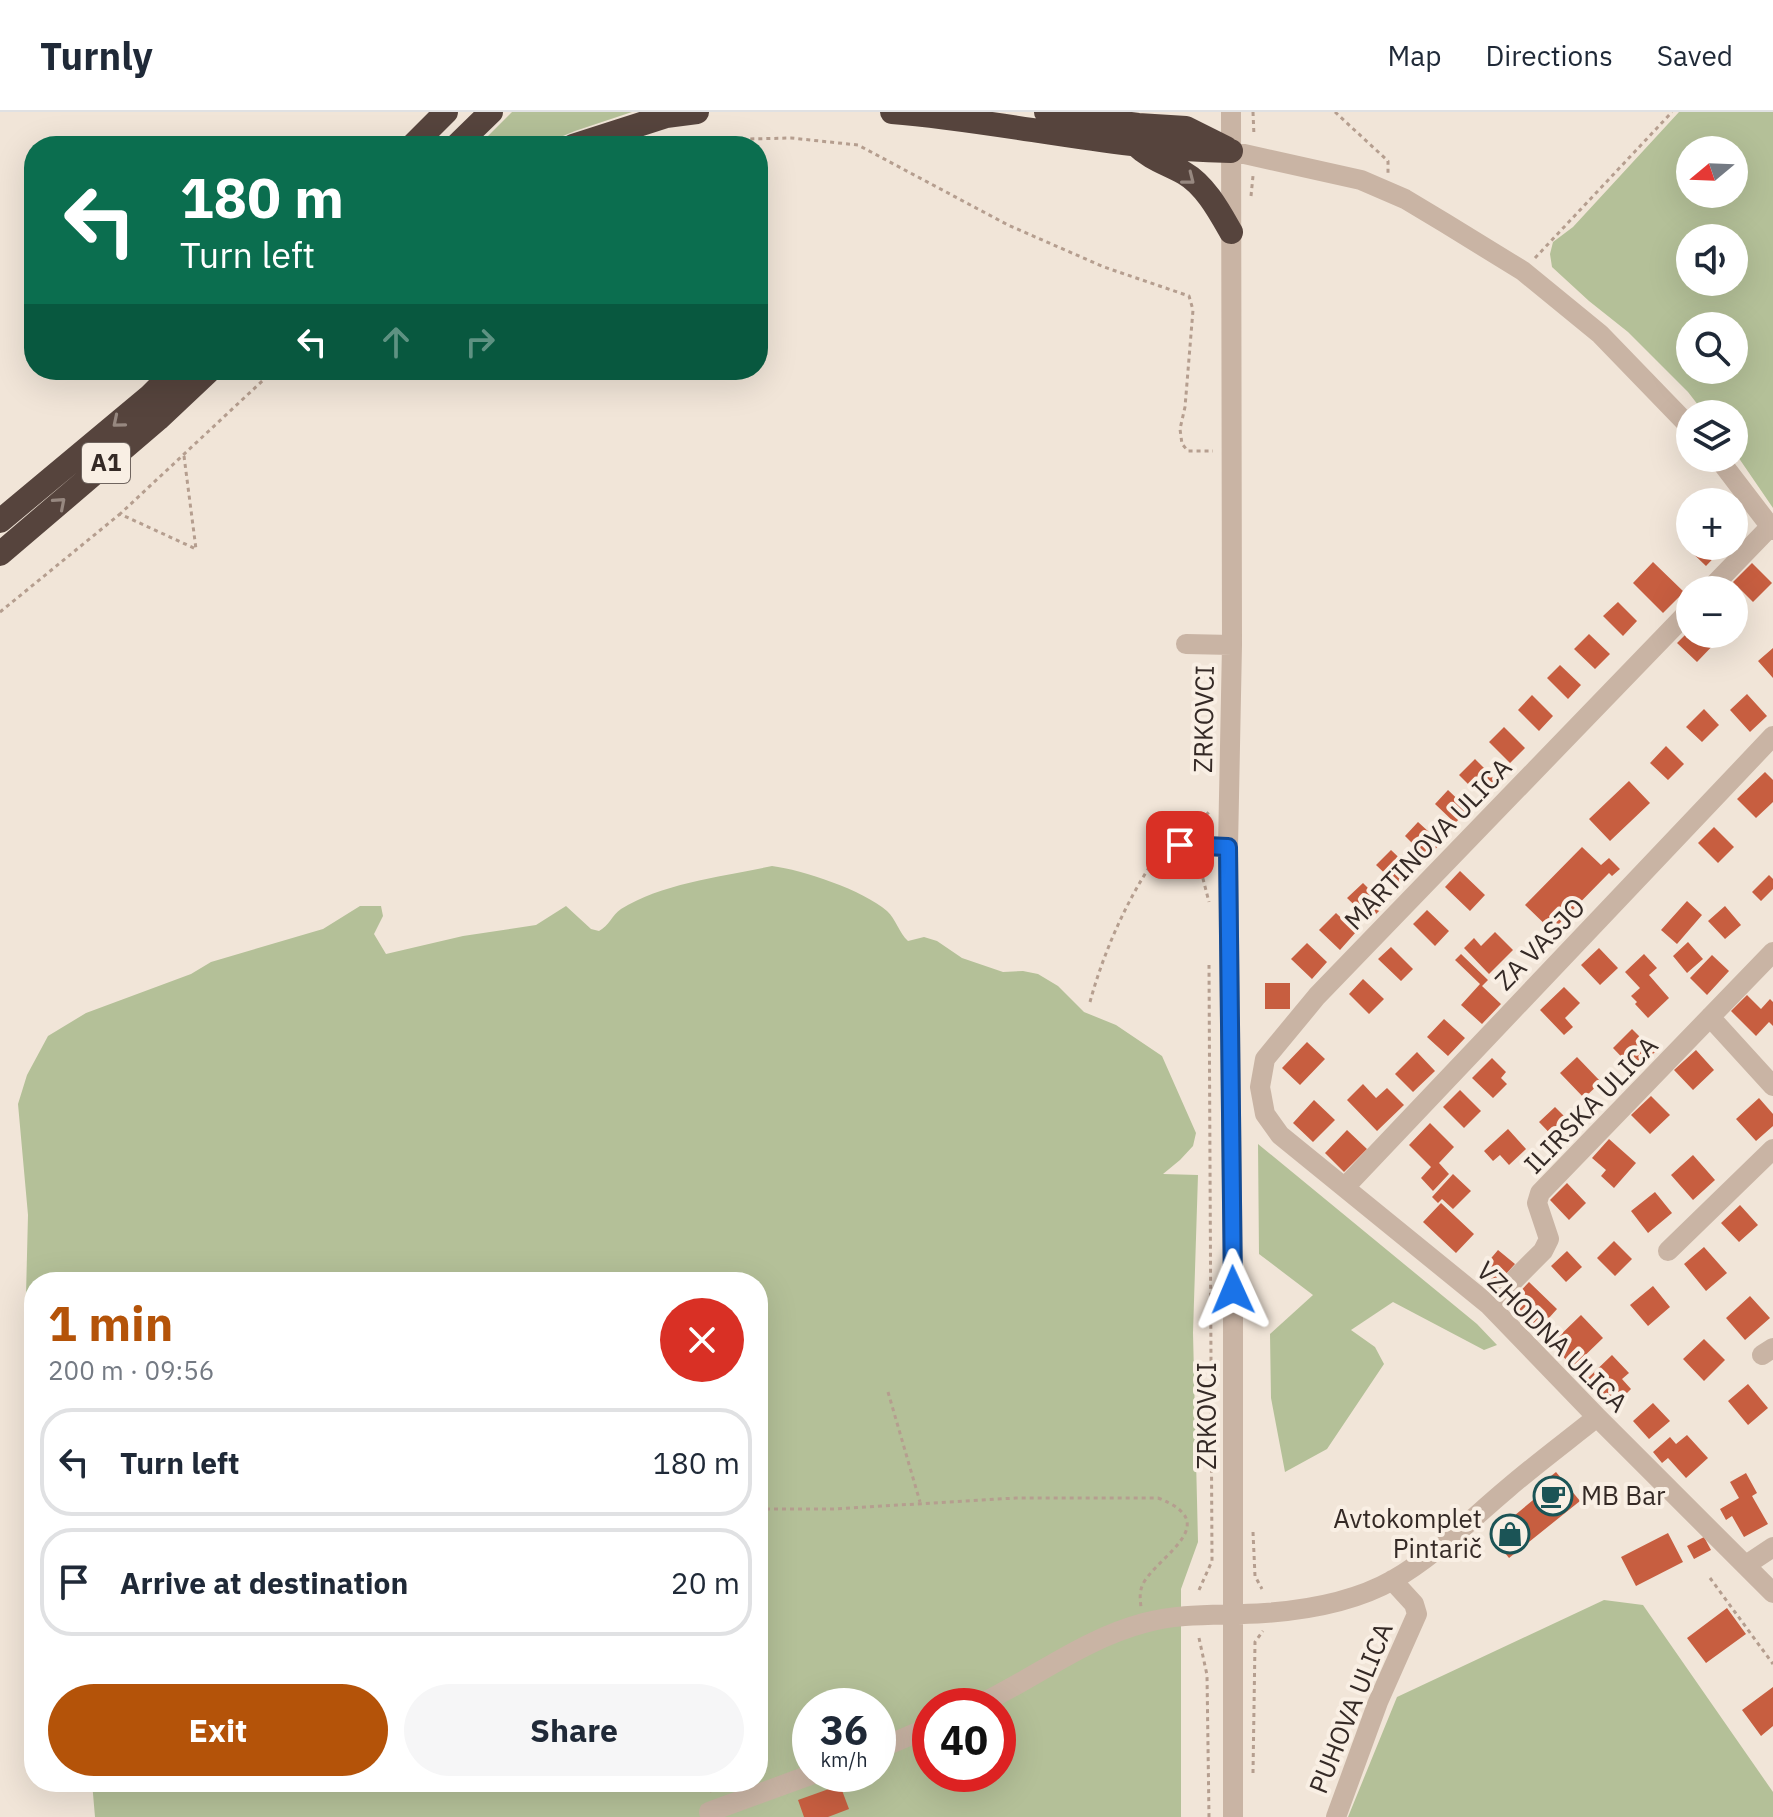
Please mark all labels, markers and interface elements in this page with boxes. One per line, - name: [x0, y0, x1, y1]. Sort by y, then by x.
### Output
- text: Turnly: [40, 31, 153, 80]
- text: Map: [1387, 37, 1441, 74]
- text: Directions: [1485, 37, 1613, 74]
- text: Saved: [1657, 37, 1733, 74]
- north arrow: [1676, 136, 1748, 208]
- map controls: [1676, 136, 1748, 648]
- text: 180 m: [180, 161, 344, 233]
- icon: left: [48, 168, 152, 272]
- one-way arrow: [1180, 170, 1195, 184]
- button: sound: [1676, 224, 1748, 296]
- text: Turn left: [180, 231, 315, 278]
- button: search: [1676, 312, 1748, 384]
- icon: left: [290, 320, 334, 364]
- icon: ahead: [374, 320, 418, 364]
- icon: right: [458, 320, 502, 364]
- button: layers: [1676, 400, 1748, 472]
- one-way arrow: [113, 412, 128, 427]
- road number: A1: [82, 443, 130, 483]
- button: +: [1676, 488, 1748, 560]
- one-way arrow: [50, 498, 65, 513]
- button: −: [1676, 576, 1748, 648]
- street label: ZRKOVCI: [1185, 665, 1221, 773]
- street label: MARTINOVA ULICA: [1336, 750, 1519, 937]
- pin: [1146, 811, 1214, 879]
- icon: arrive: [1158, 823, 1202, 867]
- street label: ZA VASJO: [1487, 890, 1592, 997]
- street label: ILIRSKA ULICA: [1516, 1028, 1665, 1180]
- position arrow: [1191, 1248, 1275, 1332]
- street label: VZHODNA ULICA: [1470, 1253, 1636, 1419]
- text: 1 min: [48, 1292, 173, 1354]
- button: close: [660, 1298, 744, 1382]
- text: 200 m · 09:56: [48, 1353, 214, 1387]
- street label: ZRKOVCI: [1189, 1362, 1223, 1470]
- icon: left: [52, 1440, 96, 1484]
- text: Turn left: [120, 1443, 239, 1482]
- text: 180 m: [653, 1443, 740, 1482]
- cafe icon: MB Bar: [1532, 1475, 1574, 1517]
- place label: MB Bar: [1581, 1478, 1666, 1512]
- place label: Avtokomplet Pintarič: [1333, 1501, 1482, 1565]
- shop icon: Avtokomplet Pintarič: [1489, 1513, 1531, 1555]
- icon: arrive: [52, 1560, 96, 1604]
- text: Arrive at destination: [120, 1563, 408, 1602]
- text: 20 m: [671, 1563, 740, 1602]
- street label: PUHOVA ULICA: [1300, 1617, 1400, 1798]
- button: Exit: [48, 1684, 388, 1776]
- button: Share: [404, 1684, 744, 1776]
- speed limit sign: 40: [912, 1688, 1016, 1792]
- text: 36: [820, 1704, 868, 1756]
- text: km/h: [820, 1746, 868, 1773]

